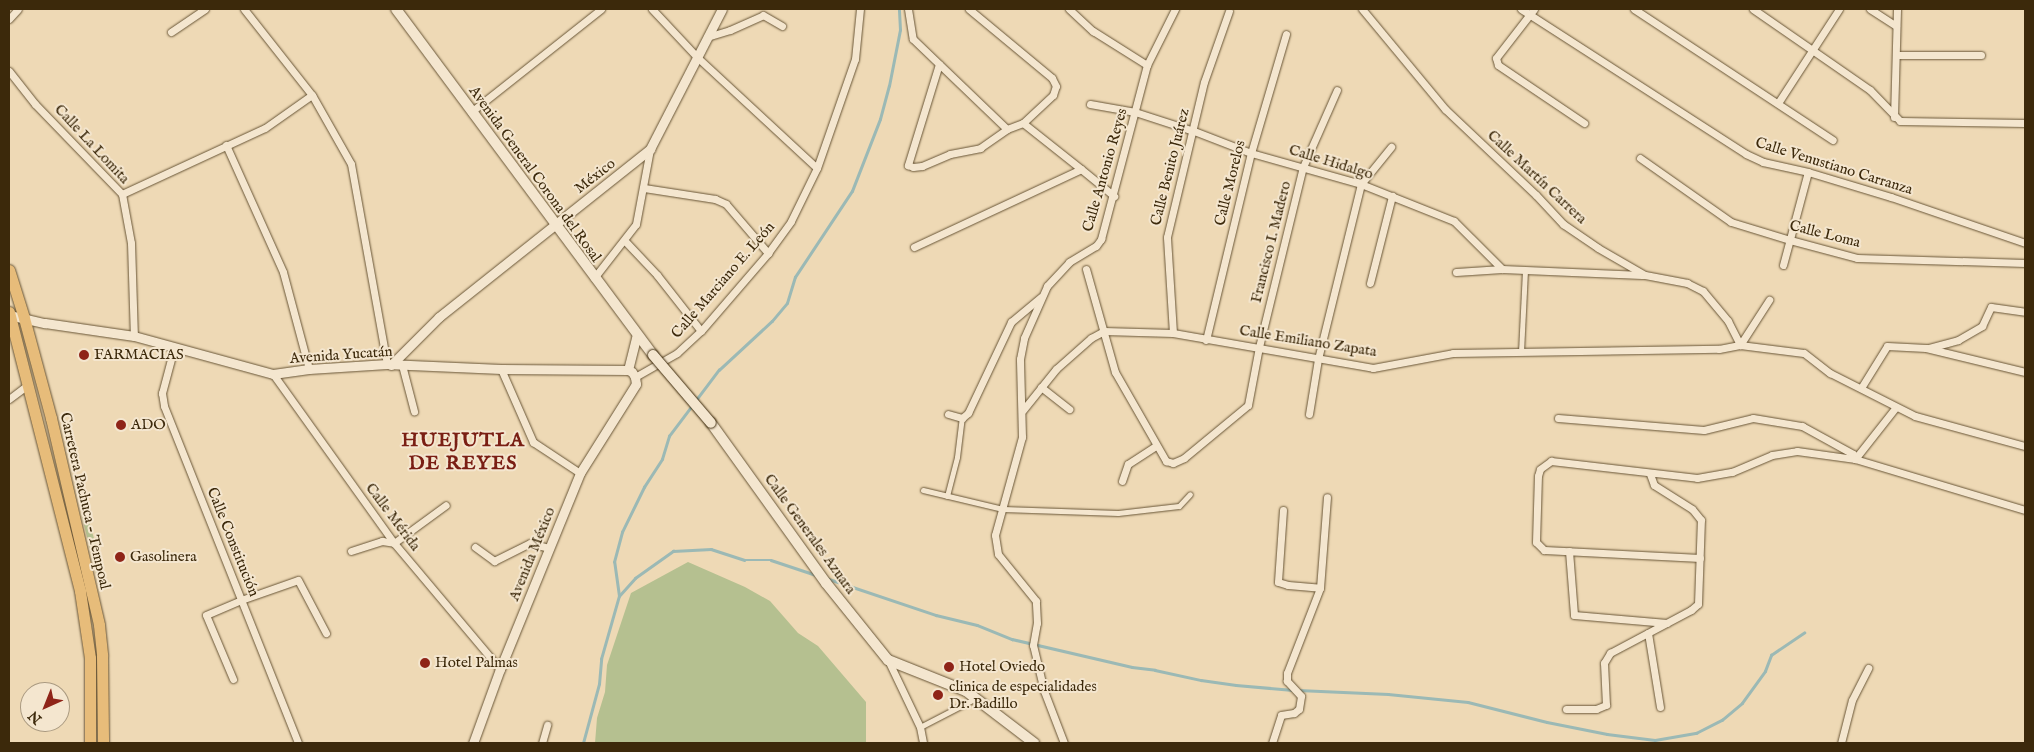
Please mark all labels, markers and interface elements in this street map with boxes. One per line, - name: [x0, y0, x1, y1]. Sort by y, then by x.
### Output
- street label: Avenida General Corona del Rosal: [465, 82, 605, 266]
- street label: Calle La Lomita: [51, 101, 133, 187]
- street label: Calle Antonio Reyes: [1079, 106, 1131, 234]
- street label: Calle Benito Juárez: [1147, 107, 1193, 227]
- street label: Calle Martín Carrera: [1484, 126, 1590, 228]
- street label: Calle Venustiano Carranza: [1753, 133, 1915, 199]
- street label: Calle Morelos: [1211, 138, 1249, 228]
- street label: Calle Hidalgo: [1287, 141, 1375, 183]
- street label: México: [571, 155, 619, 197]
- street label: Francisco I. Madero: [1247, 179, 1295, 305]
- street label: Calle Loma: [1788, 217, 1862, 251]
- street label: Calle Marciano E. León: [668, 218, 778, 342]
- street label: Calle Emiliano Zapata: [1238, 321, 1378, 361]
- street label: Avenida Yucatán: [289, 342, 393, 368]
- place label: FARMACIAS: [94, 346, 184, 364]
- marker: FARMACIAS: [78, 349, 90, 361]
- street label: Carretera Pachuca - Tempoal: [56, 411, 114, 591]
- place label: ADO: [131, 416, 166, 434]
- marker: ADO: [115, 419, 127, 431]
- district label: HUEJUTLA DE REYES: [400, 428, 526, 475]
- street label: Calle Generales Azuara: [760, 470, 860, 598]
- street label: Calle Mérida: [362, 480, 424, 554]
- street label: Calle Constitución: [203, 485, 263, 599]
- street label: Avenida México: [505, 504, 559, 604]
- place label: Gasolinera: [130, 548, 197, 566]
- marker: Gasolinera: [114, 551, 126, 563]
- place label: Hotel Palmas: [435, 654, 518, 672]
- marker: Hotel Palmas: [419, 657, 431, 669]
- place label: Hotel Oviedo: [959, 658, 1045, 676]
- marker: Hotel Oviedo: [943, 661, 955, 673]
- place label: clinica de especialidades Dr. Badillo: [949, 677, 1097, 712]
- north arrow: [20, 682, 70, 732]
- marker: clinica de especialidades Dr. Badillo: [931, 688, 945, 702]
- text: N: [25, 706, 46, 728]

